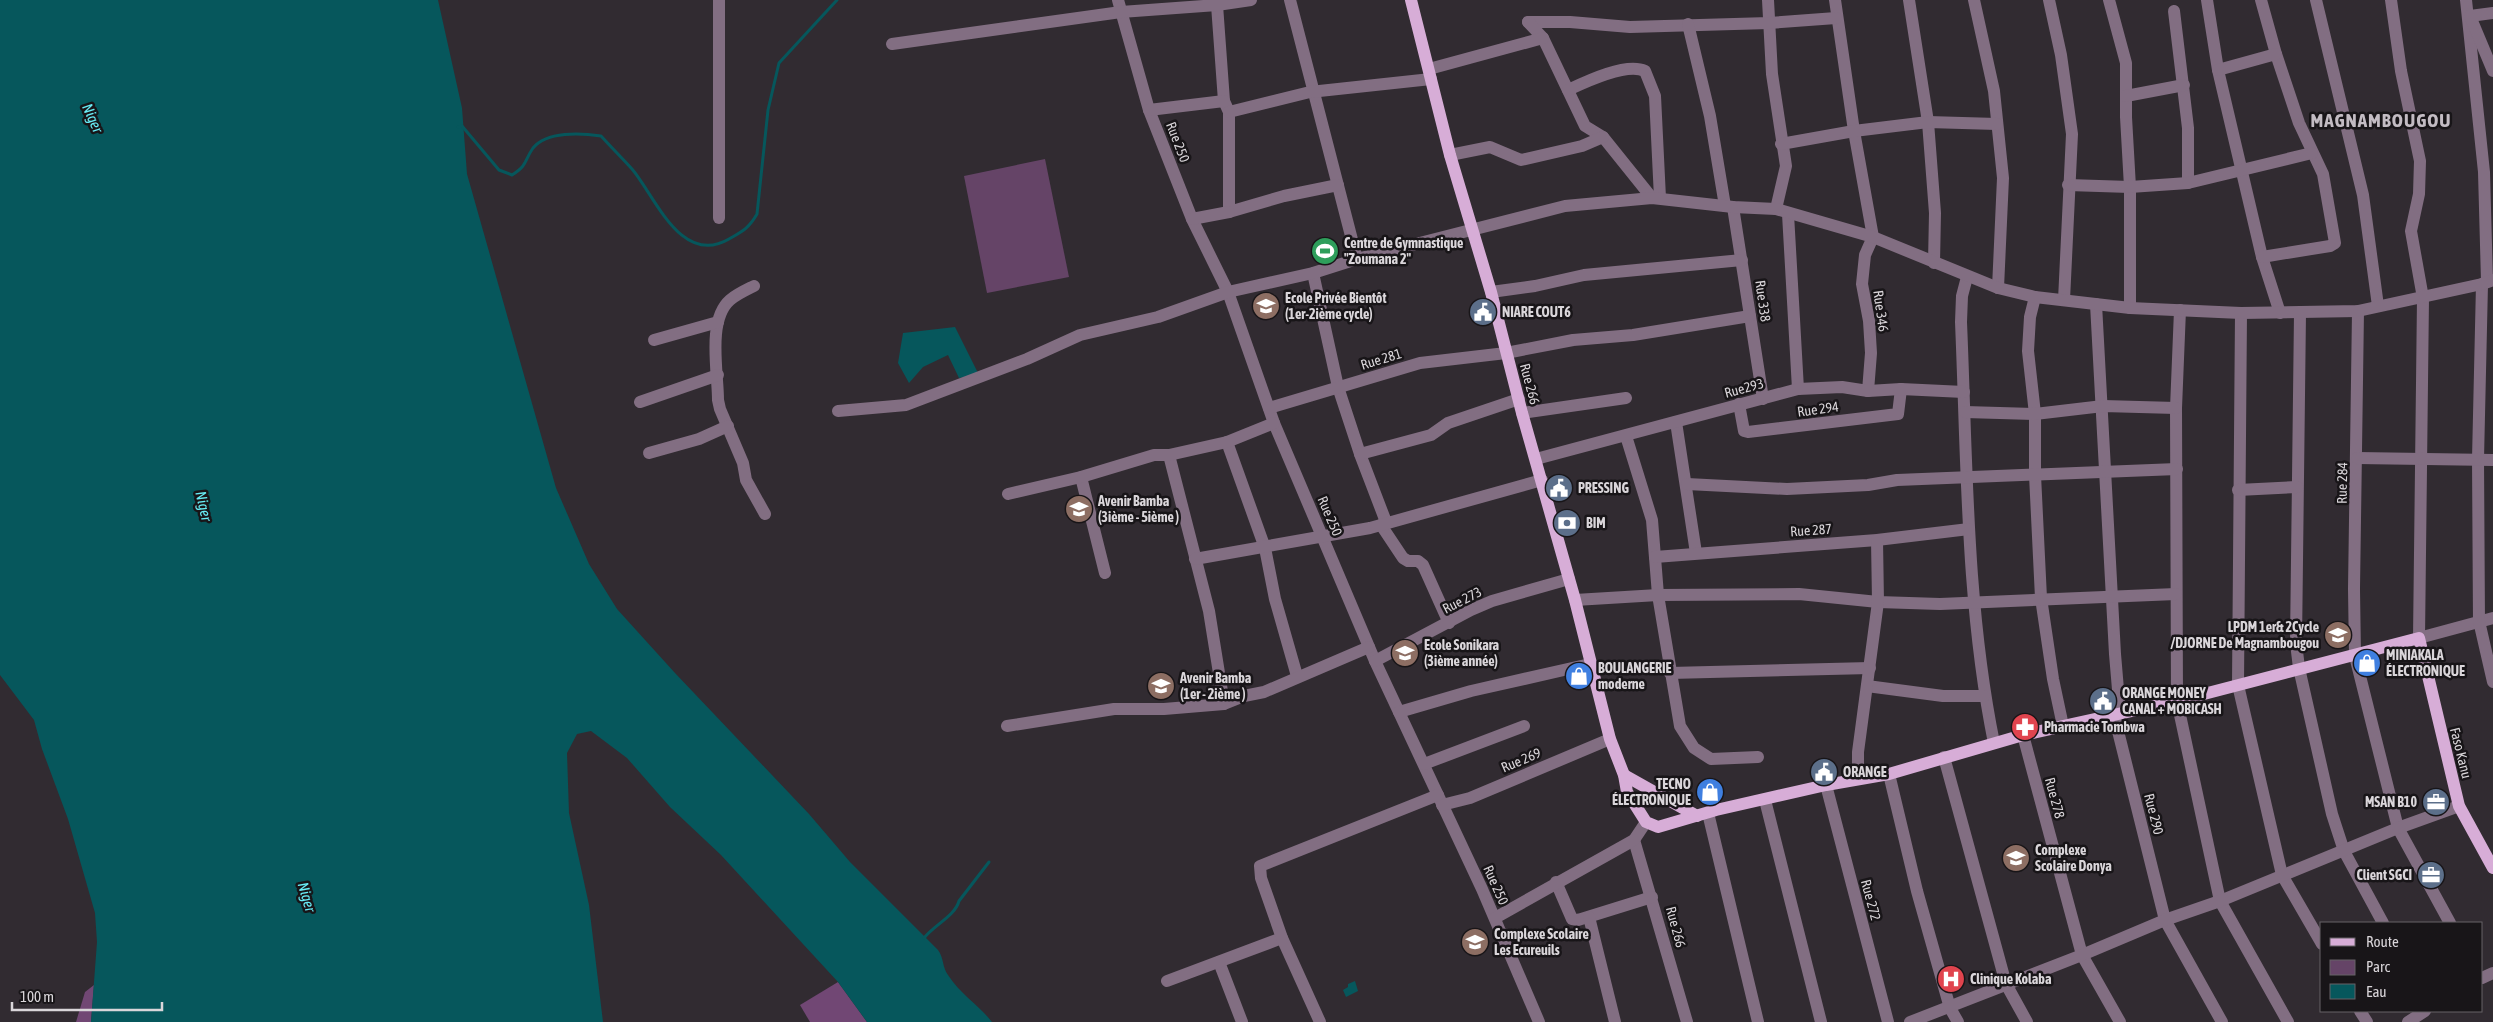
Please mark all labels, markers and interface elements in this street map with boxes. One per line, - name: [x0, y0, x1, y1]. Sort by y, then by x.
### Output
- water label: Niger: [79, 101, 107, 136]
- district label: MAGNAMBOUGOU: [2310, 109, 2452, 131]
- street label: Rue 250: [1163, 120, 1193, 165]
- place label: Centre de Gymnastique "Zoumana 2": [1344, 235, 1463, 267]
- sports icon: Centre de Gymnastique "Zoumana 2": [1310, 236, 1340, 266]
- street label: Rue 338: [1752, 279, 1774, 323]
- street label: Rue 346: [1870, 289, 1892, 333]
- place label: Ecole Privée Bientôt (1er-2ième cycle): [1285, 290, 1386, 322]
- school or university icon: Ecole Privée Bientôt (1er-2ième cycle): [1251, 291, 1281, 321]
- public building icon: NIARE COUT6: [1468, 297, 1498, 327]
- place label: NIARE COUT6: [1502, 304, 1571, 320]
- street label: Rue 281: [1359, 345, 1403, 373]
- street label: Rue 266: [1517, 362, 1543, 407]
- street label: Rue293: [1723, 375, 1765, 401]
- street label: Rue 294: [1796, 398, 1840, 420]
- street label: Rue 284: [2334, 462, 2350, 504]
- public building icon: PRESSING: [1544, 473, 1574, 503]
- place label: PRESSING: [1578, 480, 1629, 496]
- water label: Niger: [192, 489, 216, 523]
- place label: Avenir Bamba (3ième - 5ième ): [1097, 493, 1179, 525]
- school or university icon: Avenir Bamba (3ième - 5ième ): [1064, 494, 1094, 524]
- street label: Rue 250: [1314, 494, 1346, 539]
- bank icon: BIM: [1552, 508, 1582, 538]
- place label: BIM: [1586, 515, 1606, 531]
- street label: Rue 287: [1790, 521, 1832, 539]
- street label: Rue 273: [1440, 583, 1484, 617]
- place label: LPDM 1er& 2Cycle /DJORNE De Magnambougou: [2171, 619, 2319, 651]
- school or university icon: LPDM 1er& 2Cycle /DJORNE De Magnambougou: [2323, 620, 2353, 650]
- place label: Ecole Sonikara (3ième année): [1424, 637, 1500, 669]
- school or university icon: Ecole Sonikara (3ième année): [1390, 638, 1420, 668]
- place label: MINIAKALA ÉLECTRONIQUE: [2386, 647, 2465, 679]
- shop icon: MINIAKALA ÉLECTRONIQUE: [2352, 648, 2382, 678]
- place label: BOULANGERIE moderne: [1598, 660, 1672, 692]
- shop icon: BOULANGERIE moderne: [1564, 661, 1594, 691]
- place label: Avenir Bamba (1er - 2ième ): [1179, 670, 1252, 702]
- school or university icon: Avenir Bamba (1er - 2ième ): [1146, 671, 1176, 701]
- place label: ORANGE MONEY CANAL + MOBICASH: [2122, 685, 2222, 717]
- public building icon: ORANGE MONEY CANAL + MOBICASH: [2088, 686, 2118, 716]
- pharmacy icon: Pharmacie Tombwa: [2010, 712, 2040, 742]
- place label: Pharmacie Tombwa: [2044, 719, 2145, 735]
- street label: Faso Kanu: [2447, 726, 2475, 780]
- street label: Rue 269: [1499, 744, 1543, 776]
- public building icon: ORANGE: [1809, 757, 1839, 787]
- place label: ORANGE: [1843, 764, 1887, 780]
- place label: TECNO ÉLECTRONIQUE: [1612, 776, 1691, 808]
- street label: Rue 278: [2042, 776, 2068, 821]
- shop icon: TECNO ÉLECTRONIQUE: [1695, 777, 1725, 807]
- office icon: MSAN B10: [2421, 787, 2451, 817]
- street label: Rue 290: [2141, 792, 2167, 837]
- place label: MSAN B10: [2365, 794, 2417, 810]
- place label: Complexe Scolaire Donya: [2035, 842, 2112, 874]
- school or university icon: Complexe Scolaire Donya: [2001, 843, 2031, 873]
- office icon: Client SGCI: [2416, 860, 2446, 890]
- street label: Rue 250: [1480, 863, 1512, 908]
- place label: Client SGCI: [2357, 867, 2412, 883]
- street label: Rue 272: [1858, 878, 1884, 922]
- water label: Niger: [295, 880, 320, 914]
- street label: Rue 266: [1663, 905, 1689, 950]
- legend: [2320, 922, 2483, 1012]
- place label: Complexe Scolaire Les Ecureuils: [1494, 926, 1589, 958]
- school or university icon: Complexe Scolaire Les Ecureuils: [1460, 927, 1490, 957]
- text: Route: [2366, 933, 2399, 950]
- text: Parc: [2366, 958, 2390, 975]
- hospital icon: Clinique Kolaba: [1936, 964, 1966, 994]
- place label: Clinique Kolaba: [1970, 971, 2052, 987]
- scale bar: [12, 980, 162, 1012]
- text: Eau: [2366, 983, 2387, 1000]
- text: 100 m: [20, 988, 54, 1005]

